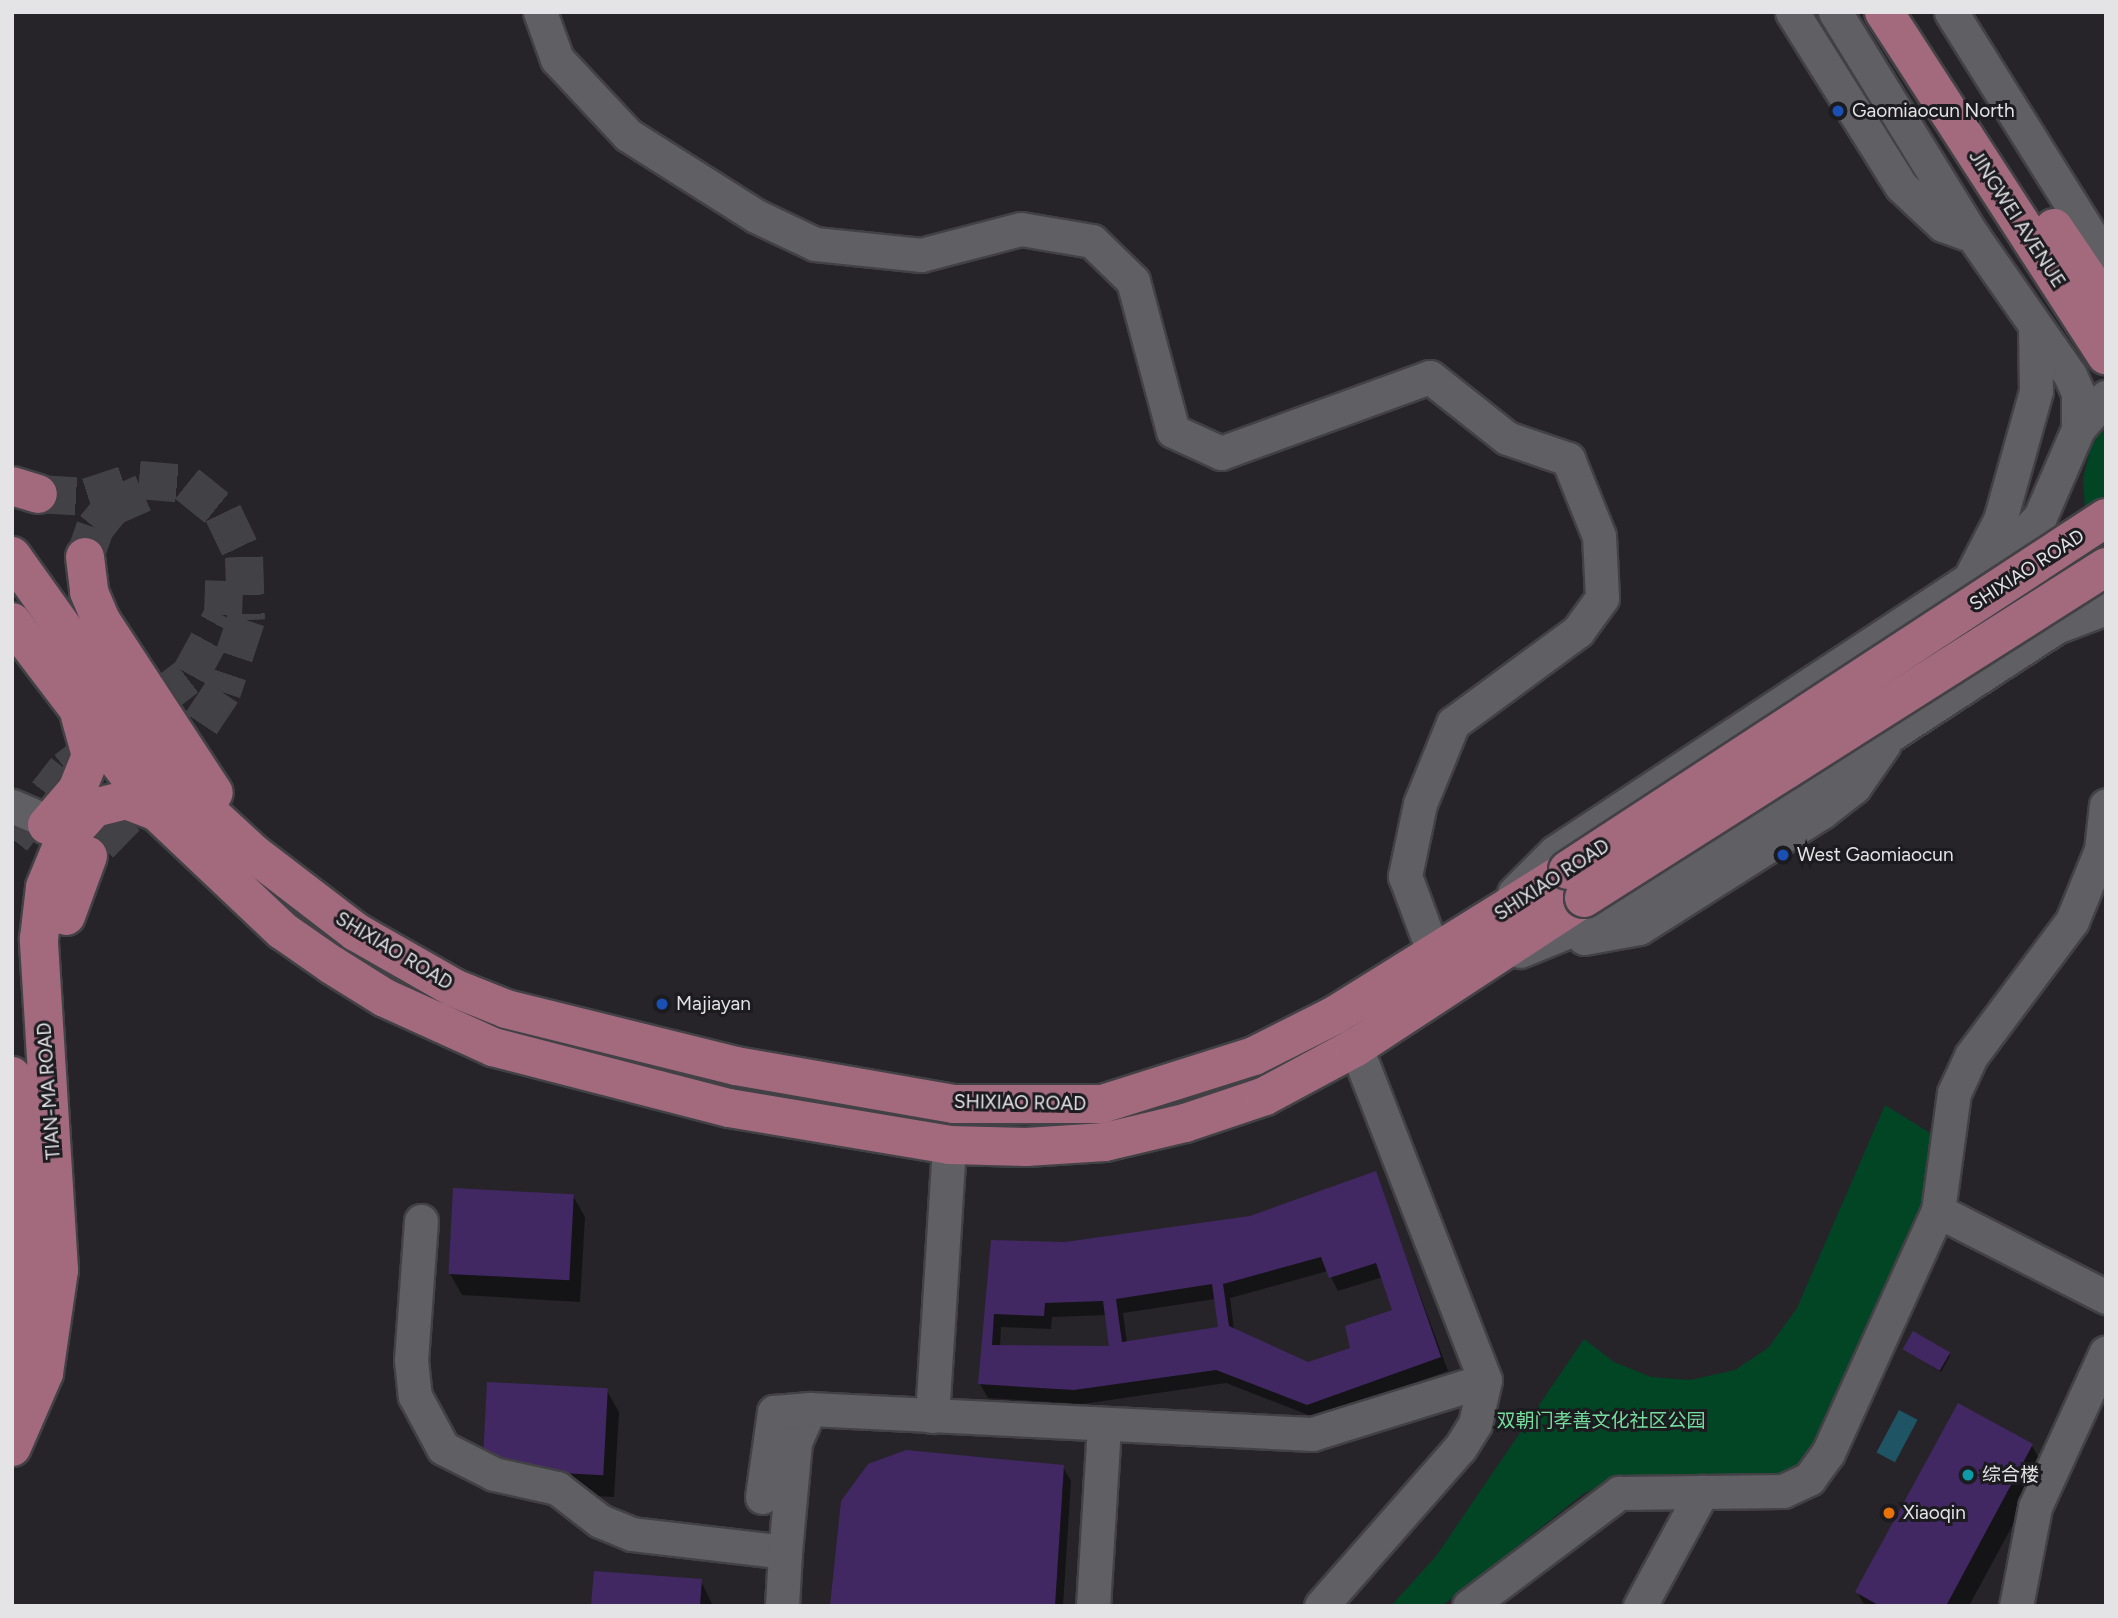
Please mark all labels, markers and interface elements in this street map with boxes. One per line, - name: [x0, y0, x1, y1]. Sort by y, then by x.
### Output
- place label: Gaomiaocun North: [1852, 100, 2015, 122]
- marker: Gaomiaocun North: [1830, 103, 1846, 119]
- street label: JINGWEI AVENUE: [1964, 146, 2070, 292]
- street label: SHIXIAO ROAD: [1965, 524, 2089, 616]
- street label: SHIXIAO ROAD: [1490, 834, 1614, 926]
- place label: West Gaomiaocun: [1797, 844, 1953, 866]
- marker: West Gaomiaocun: [1775, 847, 1791, 863]
- street label: SHIXIAO ROAD: [331, 907, 457, 995]
- place label: Majiayan: [676, 993, 751, 1015]
- marker: Majiayan: [654, 996, 670, 1012]
- street label: TIAN-MA ROAD: [33, 1022, 65, 1160]
- street label: SHIXIAO ROAD: [954, 1090, 1086, 1116]
- park label: 双朝门孝善文化社区公园: [1497, 1410, 1705, 1432]
- place label: 综合楼: [1982, 1464, 2039, 1486]
- marker: 综合楼: [1960, 1467, 1976, 1483]
- place label: Xiaoqin: [1903, 1502, 1966, 1524]
- marker: Xiaoqin: [1881, 1505, 1897, 1521]

